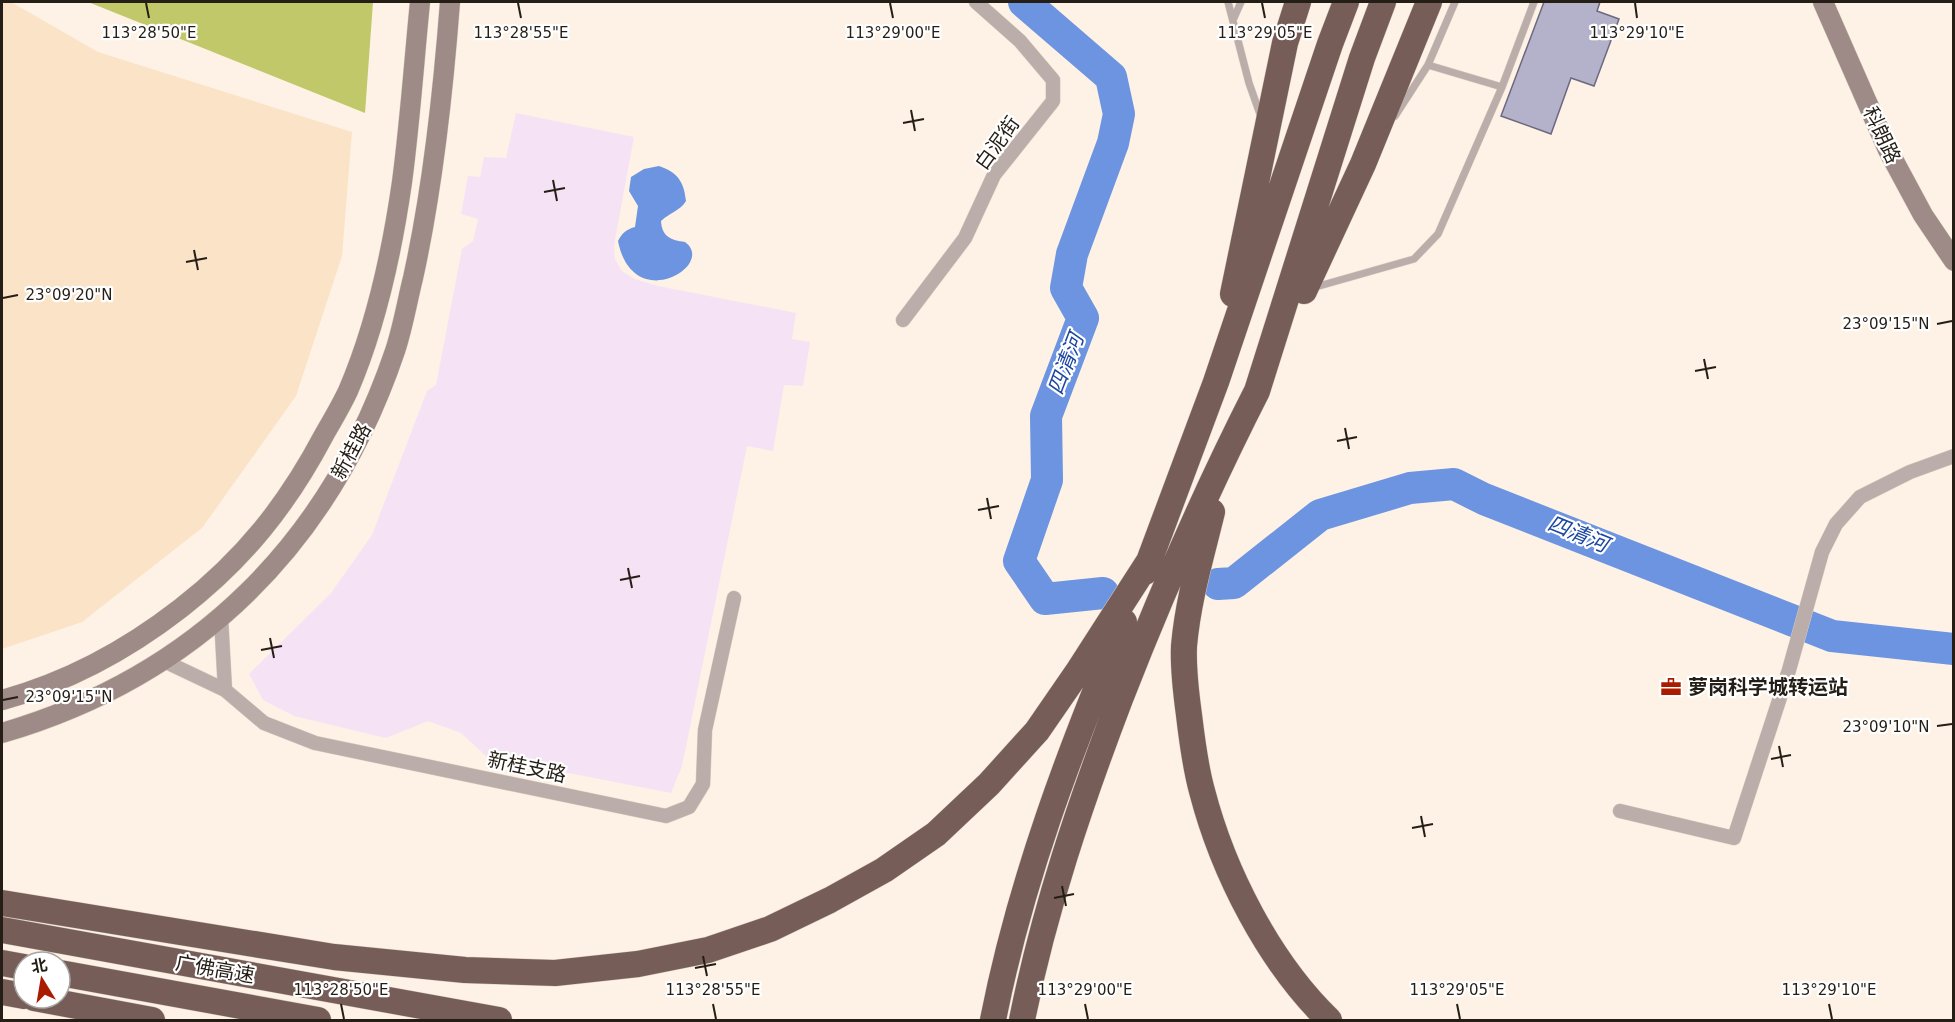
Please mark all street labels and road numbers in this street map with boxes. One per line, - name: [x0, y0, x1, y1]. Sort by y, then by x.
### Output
- street label: 科朗路: [1858, 103, 1906, 167]
- street label: 白泥街: [970, 112, 1024, 174]
- street label: 新桂路: [326, 419, 376, 483]
- street label: 新桂支路: [485, 747, 569, 787]
- street label: 广佛高速: [174, 950, 256, 988]

